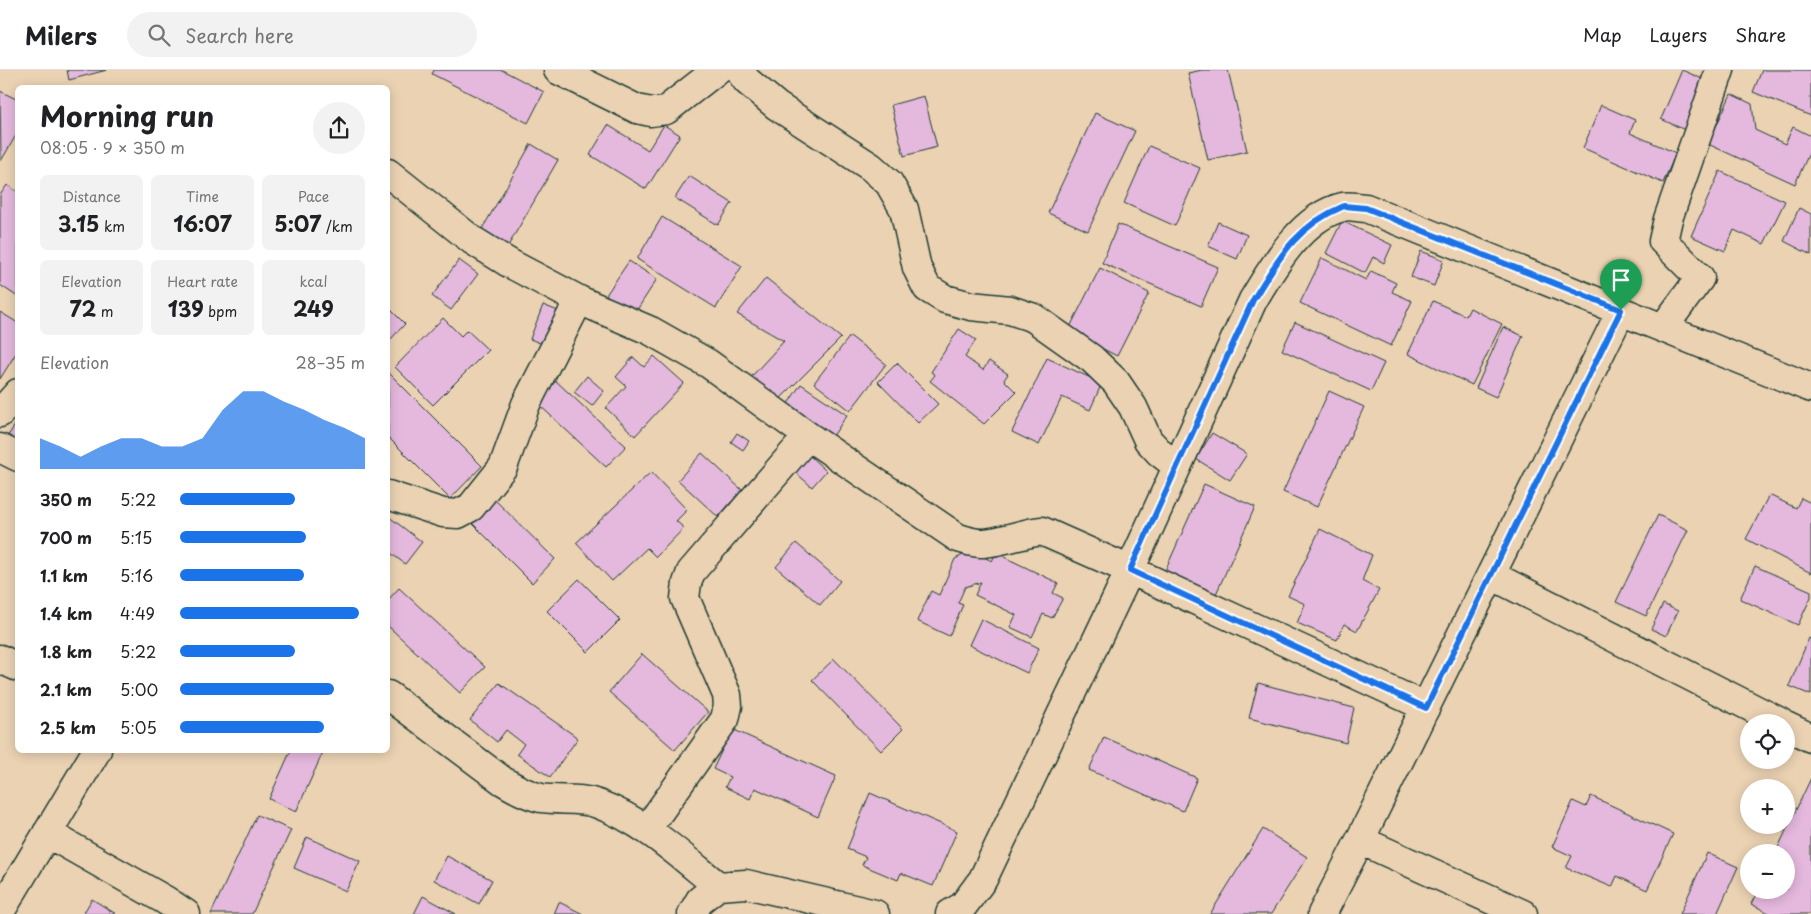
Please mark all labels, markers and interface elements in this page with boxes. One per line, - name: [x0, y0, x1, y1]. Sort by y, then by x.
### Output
- search box: [127, 12, 477, 57]
- text: Milers: [25, 17, 97, 53]
- icon: search: [145, 21, 173, 49]
- text: Search here: [185, 21, 294, 49]
- text: Map: [1583, 21, 1622, 48]
- text: Layers: [1650, 21, 1707, 48]
- text: Share: [1735, 21, 1786, 48]
- text: Morning run: [40, 94, 214, 137]
- button: share: [313, 102, 365, 154]
- text: 08:05 · 9 × 350 m: [40, 135, 185, 159]
- text: Distance: [62, 186, 121, 207]
- text: Time: [186, 186, 219, 207]
- text: Pace: [298, 186, 329, 207]
- text: 3.15: [58, 207, 99, 239]
- text: 16:07: [173, 207, 232, 239]
- text: 5:07: [274, 207, 321, 239]
- text: km: [99, 216, 125, 237]
- text: /km: [321, 216, 353, 237]
- pin: [1600, 259, 1642, 310]
- icon: arrive: [1607, 266, 1635, 294]
- text: Elevation: [61, 271, 122, 292]
- text: Heart rate: [167, 271, 238, 292]
- text: kcal: [300, 271, 327, 292]
- text: 72: [70, 292, 96, 324]
- text: 139: [168, 292, 204, 324]
- text: 249: [293, 292, 334, 324]
- text: m: [96, 301, 113, 322]
- text: bpm: [204, 301, 237, 322]
- text: Elevation: [40, 350, 109, 374]
- text: 28–35 m: [295, 350, 365, 374]
- text: 350 m: [40, 487, 92, 511]
- text: 5:22: [120, 487, 156, 511]
- text: 700 m: [40, 525, 92, 549]
- text: 5:15: [120, 525, 152, 549]
- text: 1.1 km: [40, 563, 88, 587]
- text: 5:16: [120, 563, 153, 587]
- text: 1.4 km: [40, 601, 92, 625]
- text: 4:49: [120, 601, 155, 625]
- text: 1.8 km: [40, 639, 92, 663]
- text: 5:22: [120, 639, 156, 663]
- text: 2.1 km: [40, 677, 92, 701]
- text: 5:00: [120, 677, 158, 701]
- map controls: [1740, 714, 1795, 899]
- button: locate: [1740, 714, 1795, 769]
- text: 2.5 km: [40, 715, 96, 739]
- text: 5:05: [120, 715, 157, 739]
- button: +: [1740, 779, 1795, 834]
- button: −: [1740, 844, 1795, 899]

